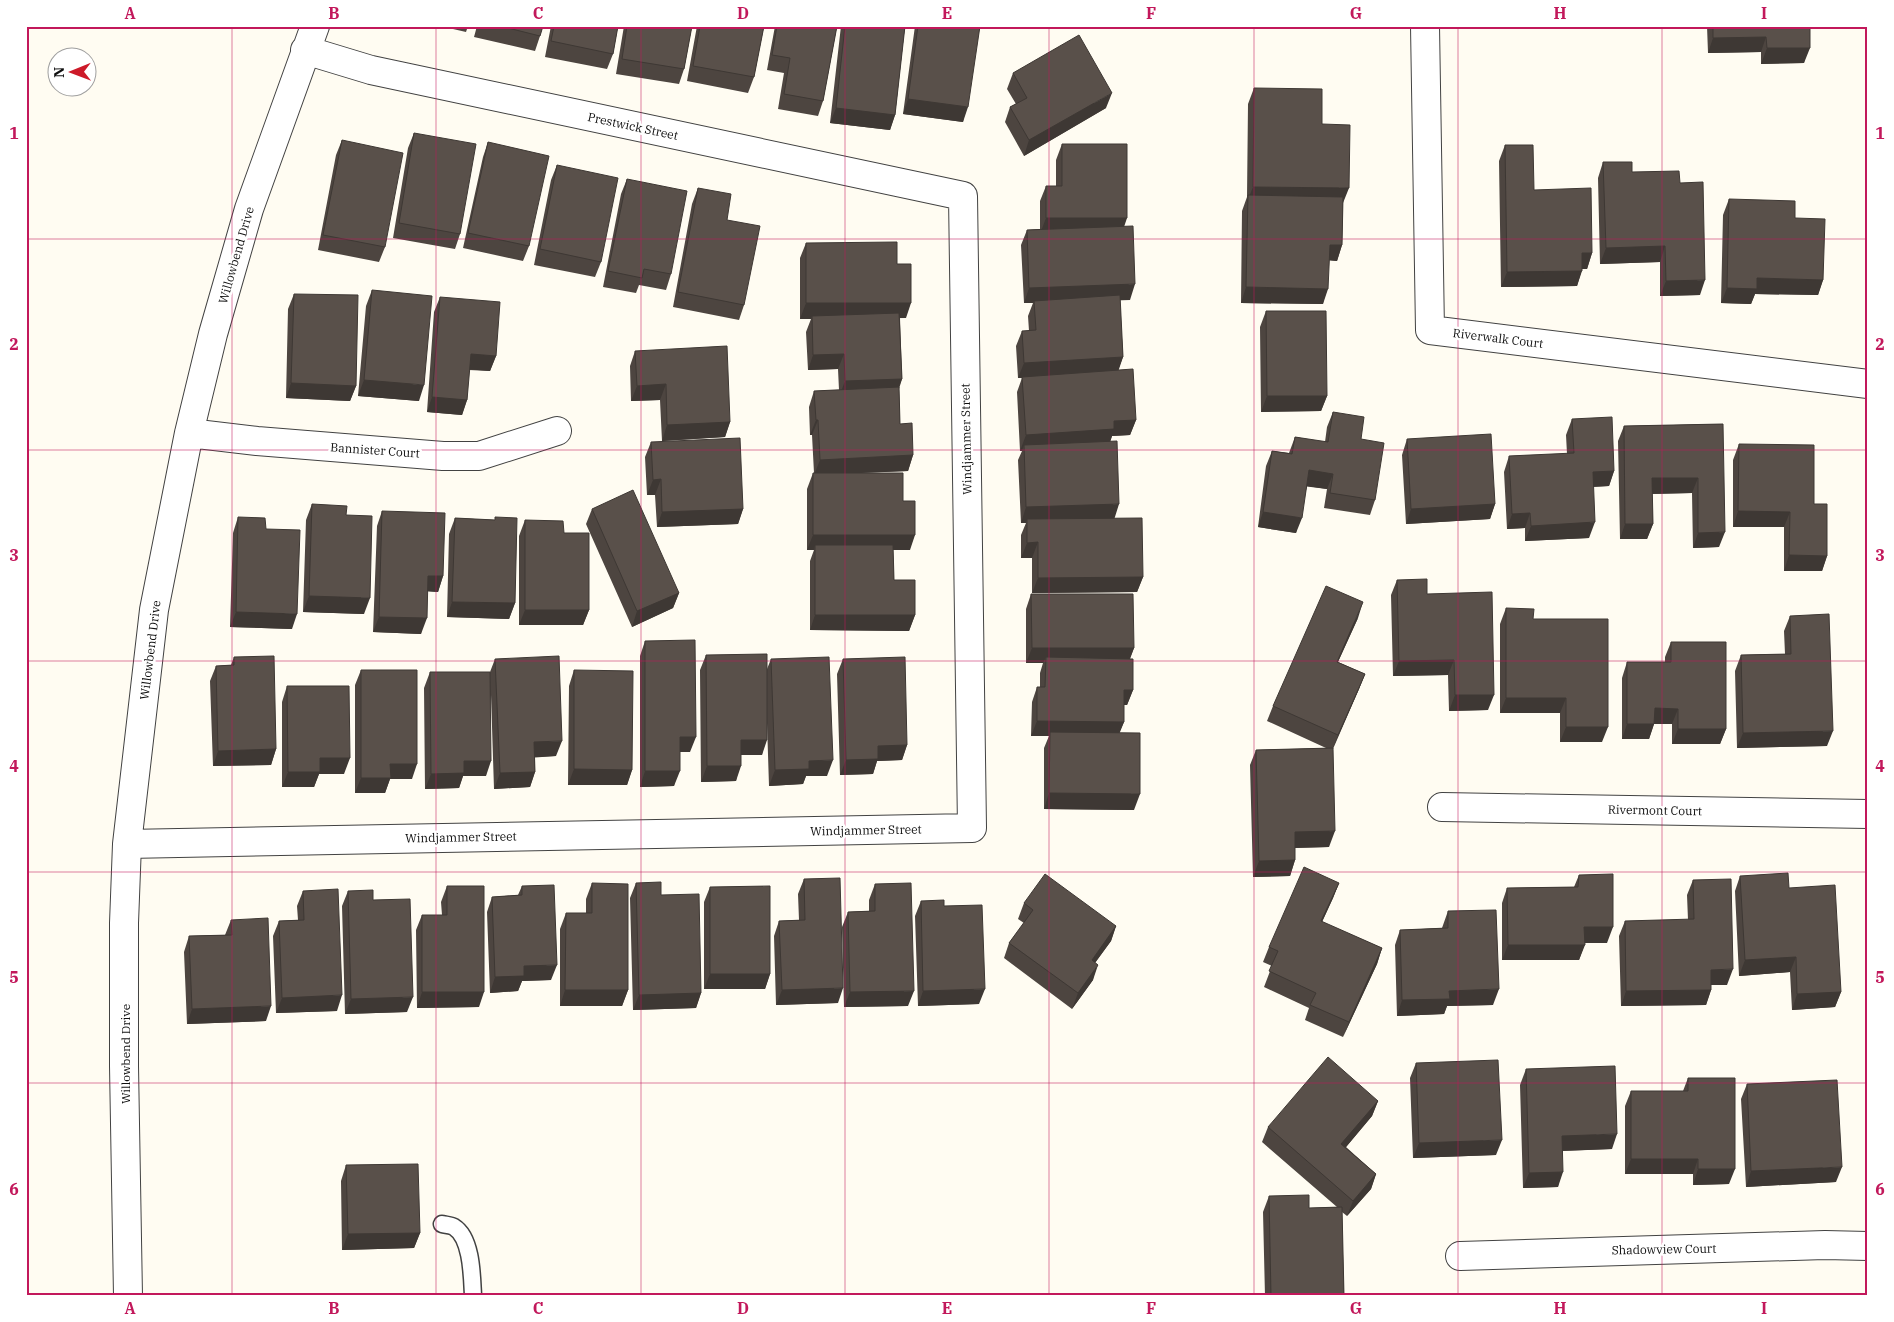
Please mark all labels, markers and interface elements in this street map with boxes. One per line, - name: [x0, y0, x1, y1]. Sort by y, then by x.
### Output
- text: A: [124, 3, 136, 23]
- text: B: [328, 3, 340, 23]
- text: C: [533, 3, 543, 23]
- text: D: [737, 3, 749, 23]
- text: E: [942, 3, 952, 23]
- text: F: [1146, 3, 1156, 23]
- text: G: [1350, 3, 1362, 23]
- text: H: [1554, 3, 1567, 23]
- text: I: [1761, 3, 1767, 23]
- north arrow: [48, 48, 98, 98]
- text: N: [50, 67, 68, 78]
- street label: Prestwick Street: [586, 109, 680, 143]
- text: 1: [9, 123, 19, 143]
- text: 1: [1875, 123, 1885, 143]
- street label: Willowbend Drive: [215, 205, 257, 305]
- street label: Riverwalk Court: [1452, 325, 1544, 351]
- text: 2: [9, 334, 19, 354]
- text: 2: [1875, 334, 1885, 354]
- street label: Windjammer Street: [958, 383, 974, 495]
- street label: Bannister Court: [330, 439, 420, 461]
- text: 3: [9, 545, 19, 565]
- text: 3: [1875, 545, 1885, 565]
- street label: Willowbend Drive: [136, 599, 164, 701]
- text: 4: [9, 756, 19, 776]
- text: 4: [1875, 756, 1885, 776]
- street label: Rivermont Court: [1608, 802, 1702, 818]
- street label: Windjammer Street: [810, 822, 922, 838]
- street label: Windjammer Street: [405, 829, 517, 845]
- text: 5: [9, 967, 19, 987]
- text: 5: [1875, 967, 1885, 987]
- street label: Willowbend Drive: [118, 1004, 133, 1104]
- text: 6: [9, 1179, 19, 1199]
- text: 6: [1875, 1179, 1885, 1199]
- street label: Shadowview Court: [1611, 1241, 1717, 1257]
- text: A: [124, 1298, 136, 1318]
- text: B: [328, 1298, 340, 1318]
- text: C: [533, 1298, 543, 1318]
- text: D: [737, 1298, 749, 1318]
- text: E: [942, 1298, 952, 1318]
- text: F: [1146, 1298, 1156, 1318]
- text: G: [1350, 1298, 1362, 1318]
- text: H: [1554, 1298, 1567, 1318]
- text: I: [1761, 1298, 1767, 1318]

